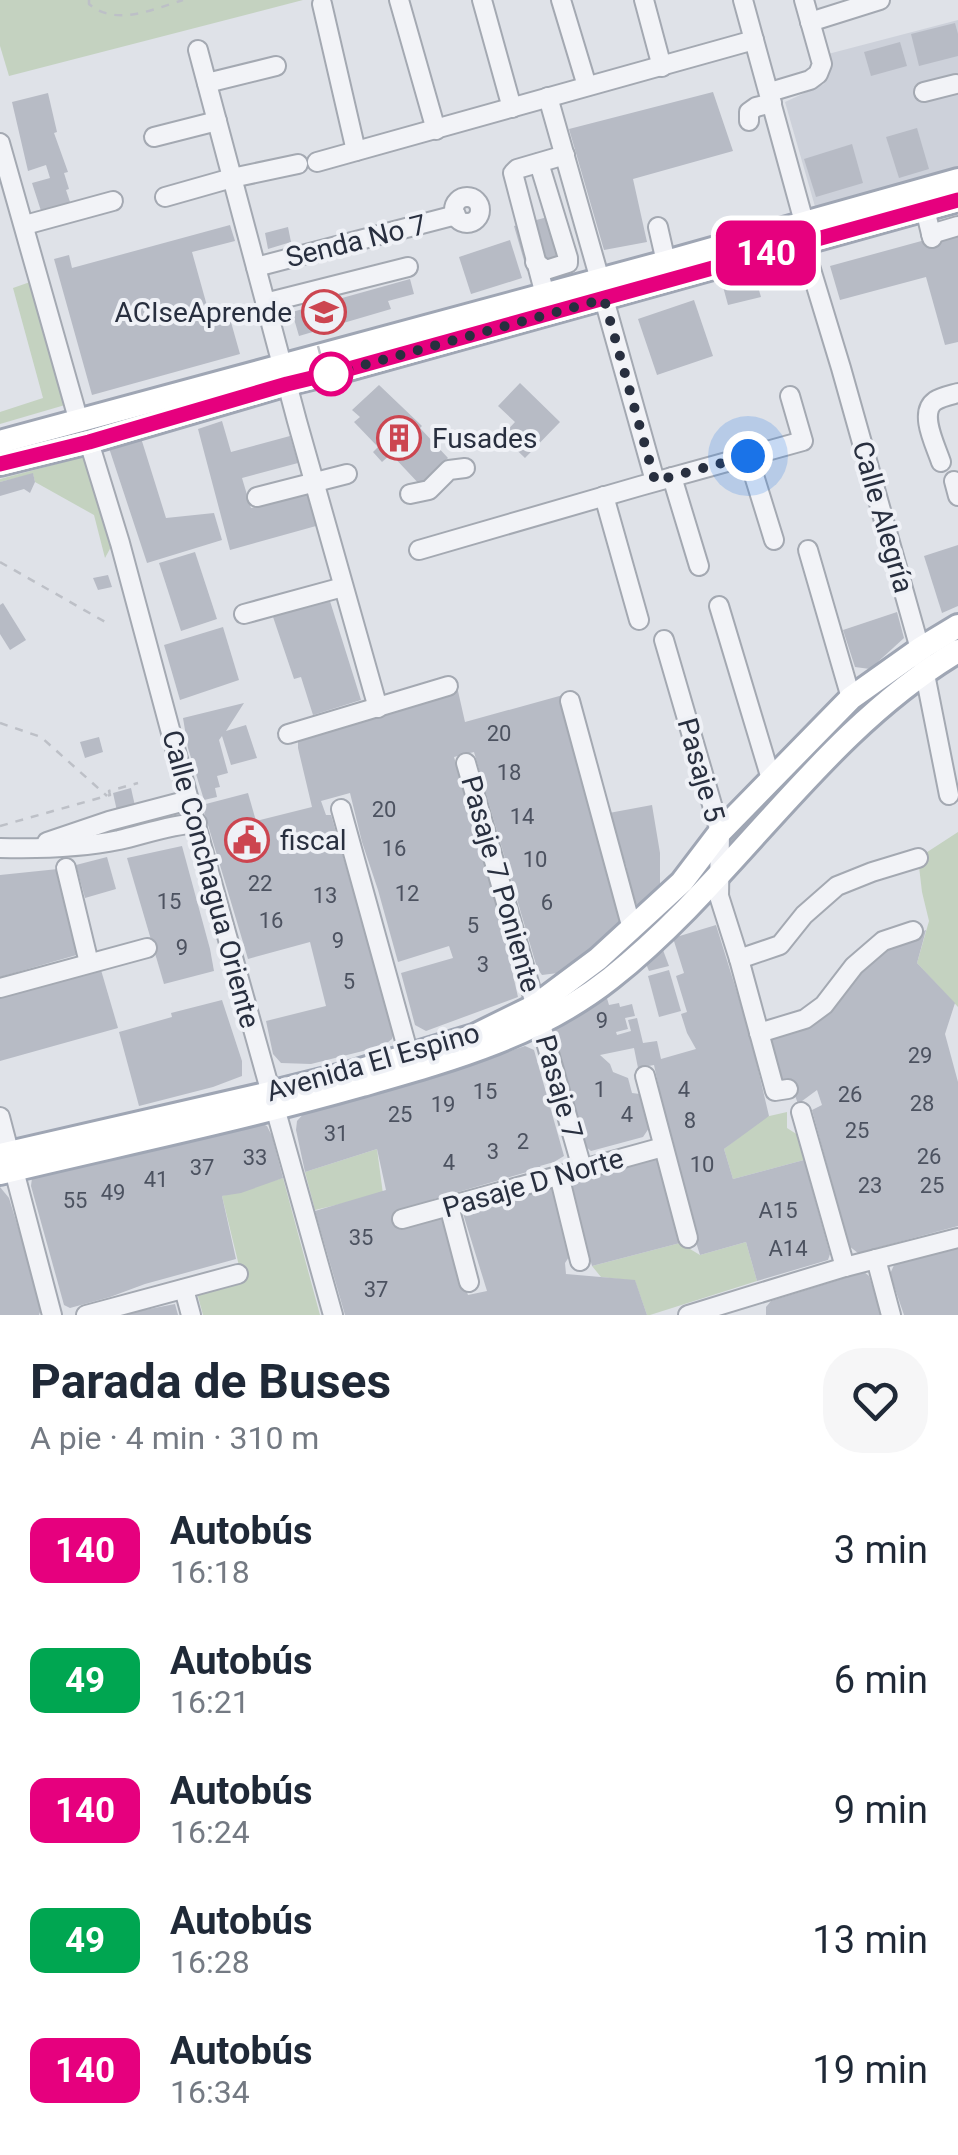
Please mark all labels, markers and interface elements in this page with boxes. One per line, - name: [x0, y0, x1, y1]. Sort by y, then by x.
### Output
- street label: Senda No 7: [282, 208, 430, 274]
- line badge: 140: [708, 220, 824, 286]
- text: 140: [736, 233, 796, 274]
- school or university icon: ACIseAprende: [301, 289, 347, 335]
- place label: ACIseAprende: [115, 296, 292, 329]
- unlabelled marker: [310, 353, 352, 395]
- building icon: Fusades: [376, 415, 422, 461]
- place label: Fusades: [432, 422, 537, 455]
- your location: [723, 431, 773, 481]
- street label: Calle Alegría: [846, 437, 920, 597]
- street label: Pasaje 5: [670, 714, 732, 826]
- house number: 20: [487, 721, 511, 746]
- street label: Calle Conchagua Oriente: [155, 726, 267, 1032]
- house number: 18: [497, 760, 521, 785]
- street label: Pasaje 7 Poniente: [454, 772, 548, 996]
- house number: 20: [372, 797, 396, 822]
- house number: 14: [510, 804, 534, 829]
- public building icon: fiscal: [224, 817, 270, 863]
- place label: fiscal: [280, 824, 347, 857]
- house number: 16: [382, 836, 406, 861]
- house number: 10: [523, 847, 547, 872]
- house number: 22: [248, 871, 272, 896]
- house number: 12: [395, 881, 419, 906]
- house number: 13: [313, 883, 337, 908]
- house number: 15: [157, 889, 181, 914]
- house number: 6: [541, 890, 553, 915]
- house number: 16: [259, 908, 283, 933]
- house number: 5: [467, 913, 479, 938]
- house number: 9: [332, 928, 344, 953]
- house number: 9: [176, 935, 188, 960]
- house number: 3: [477, 952, 489, 977]
- house number: 5: [343, 969, 355, 994]
- house number: 9: [596, 1008, 608, 1033]
- street label: Avenida El Espino: [263, 1016, 483, 1108]
- street label: Pasaje 7: [528, 1031, 590, 1143]
- house number: 29: [908, 1043, 932, 1068]
- house number: 1: [594, 1077, 606, 1102]
- house number: 4: [678, 1077, 690, 1102]
- house number: 15: [473, 1079, 497, 1104]
- house number: 26: [838, 1082, 862, 1107]
- house number: 28: [910, 1091, 934, 1116]
- house number: 19: [431, 1092, 455, 1117]
- house number: 25: [388, 1102, 412, 1127]
- house number: 4: [621, 1102, 633, 1127]
- house number: 8: [684, 1108, 696, 1133]
- house number: 25: [845, 1118, 869, 1143]
- house number: 31: [324, 1121, 348, 1146]
- house number: 2: [517, 1129, 529, 1154]
- house number: 3: [487, 1139, 499, 1164]
- street label: Pasaje D Norte: [439, 1141, 627, 1225]
- house number: 26: [917, 1144, 941, 1169]
- house number: 33: [243, 1145, 267, 1170]
- house number: 4: [443, 1150, 455, 1175]
- house number: 10: [690, 1152, 714, 1177]
- house number: 37: [190, 1155, 214, 1180]
- house number: 41: [144, 1167, 168, 1192]
- house number: 23: [858, 1173, 882, 1198]
- house number: 25: [920, 1173, 944, 1198]
- house number: 49: [101, 1180, 125, 1205]
- house number: 55: [63, 1188, 87, 1213]
- house number: A15: [758, 1198, 798, 1223]
- house number: 35: [349, 1225, 373, 1250]
- house number: A14: [768, 1236, 808, 1261]
- house number: 37: [364, 1277, 388, 1302]
- button: heart: [823, 1348, 928, 1453]
- text: Parada de Buses: [30, 1353, 391, 1410]
- text: A pie · 4 min · 310 m: [30, 1419, 319, 1457]
- text: Autobús: [170, 1509, 313, 1553]
- text: 3 min: [834, 1528, 928, 1572]
- text: 140: [55, 1530, 115, 1571]
- text: 16:18: [170, 1553, 250, 1591]
- text: Autobús: [170, 1639, 313, 1683]
- text: 6 min: [834, 1658, 928, 1702]
- text: 49: [65, 1660, 105, 1701]
- text: 16:21: [170, 1683, 250, 1721]
- text: Autobús: [170, 1769, 313, 1813]
- text: 9 min: [834, 1788, 928, 1832]
- text: 140: [55, 1790, 115, 1831]
- text: 16:24: [170, 1813, 250, 1851]
- text: Autobús: [170, 1899, 313, 1943]
- text: 13 min: [812, 1918, 928, 1962]
- text: 49: [65, 1920, 105, 1961]
- text: 16:28: [170, 1943, 250, 1981]
- text: Autobús: [170, 2029, 313, 2073]
- text: 19 min: [812, 2048, 928, 2092]
- text: 140: [55, 2050, 115, 2091]
- text: 16:34: [170, 2073, 250, 2111]

